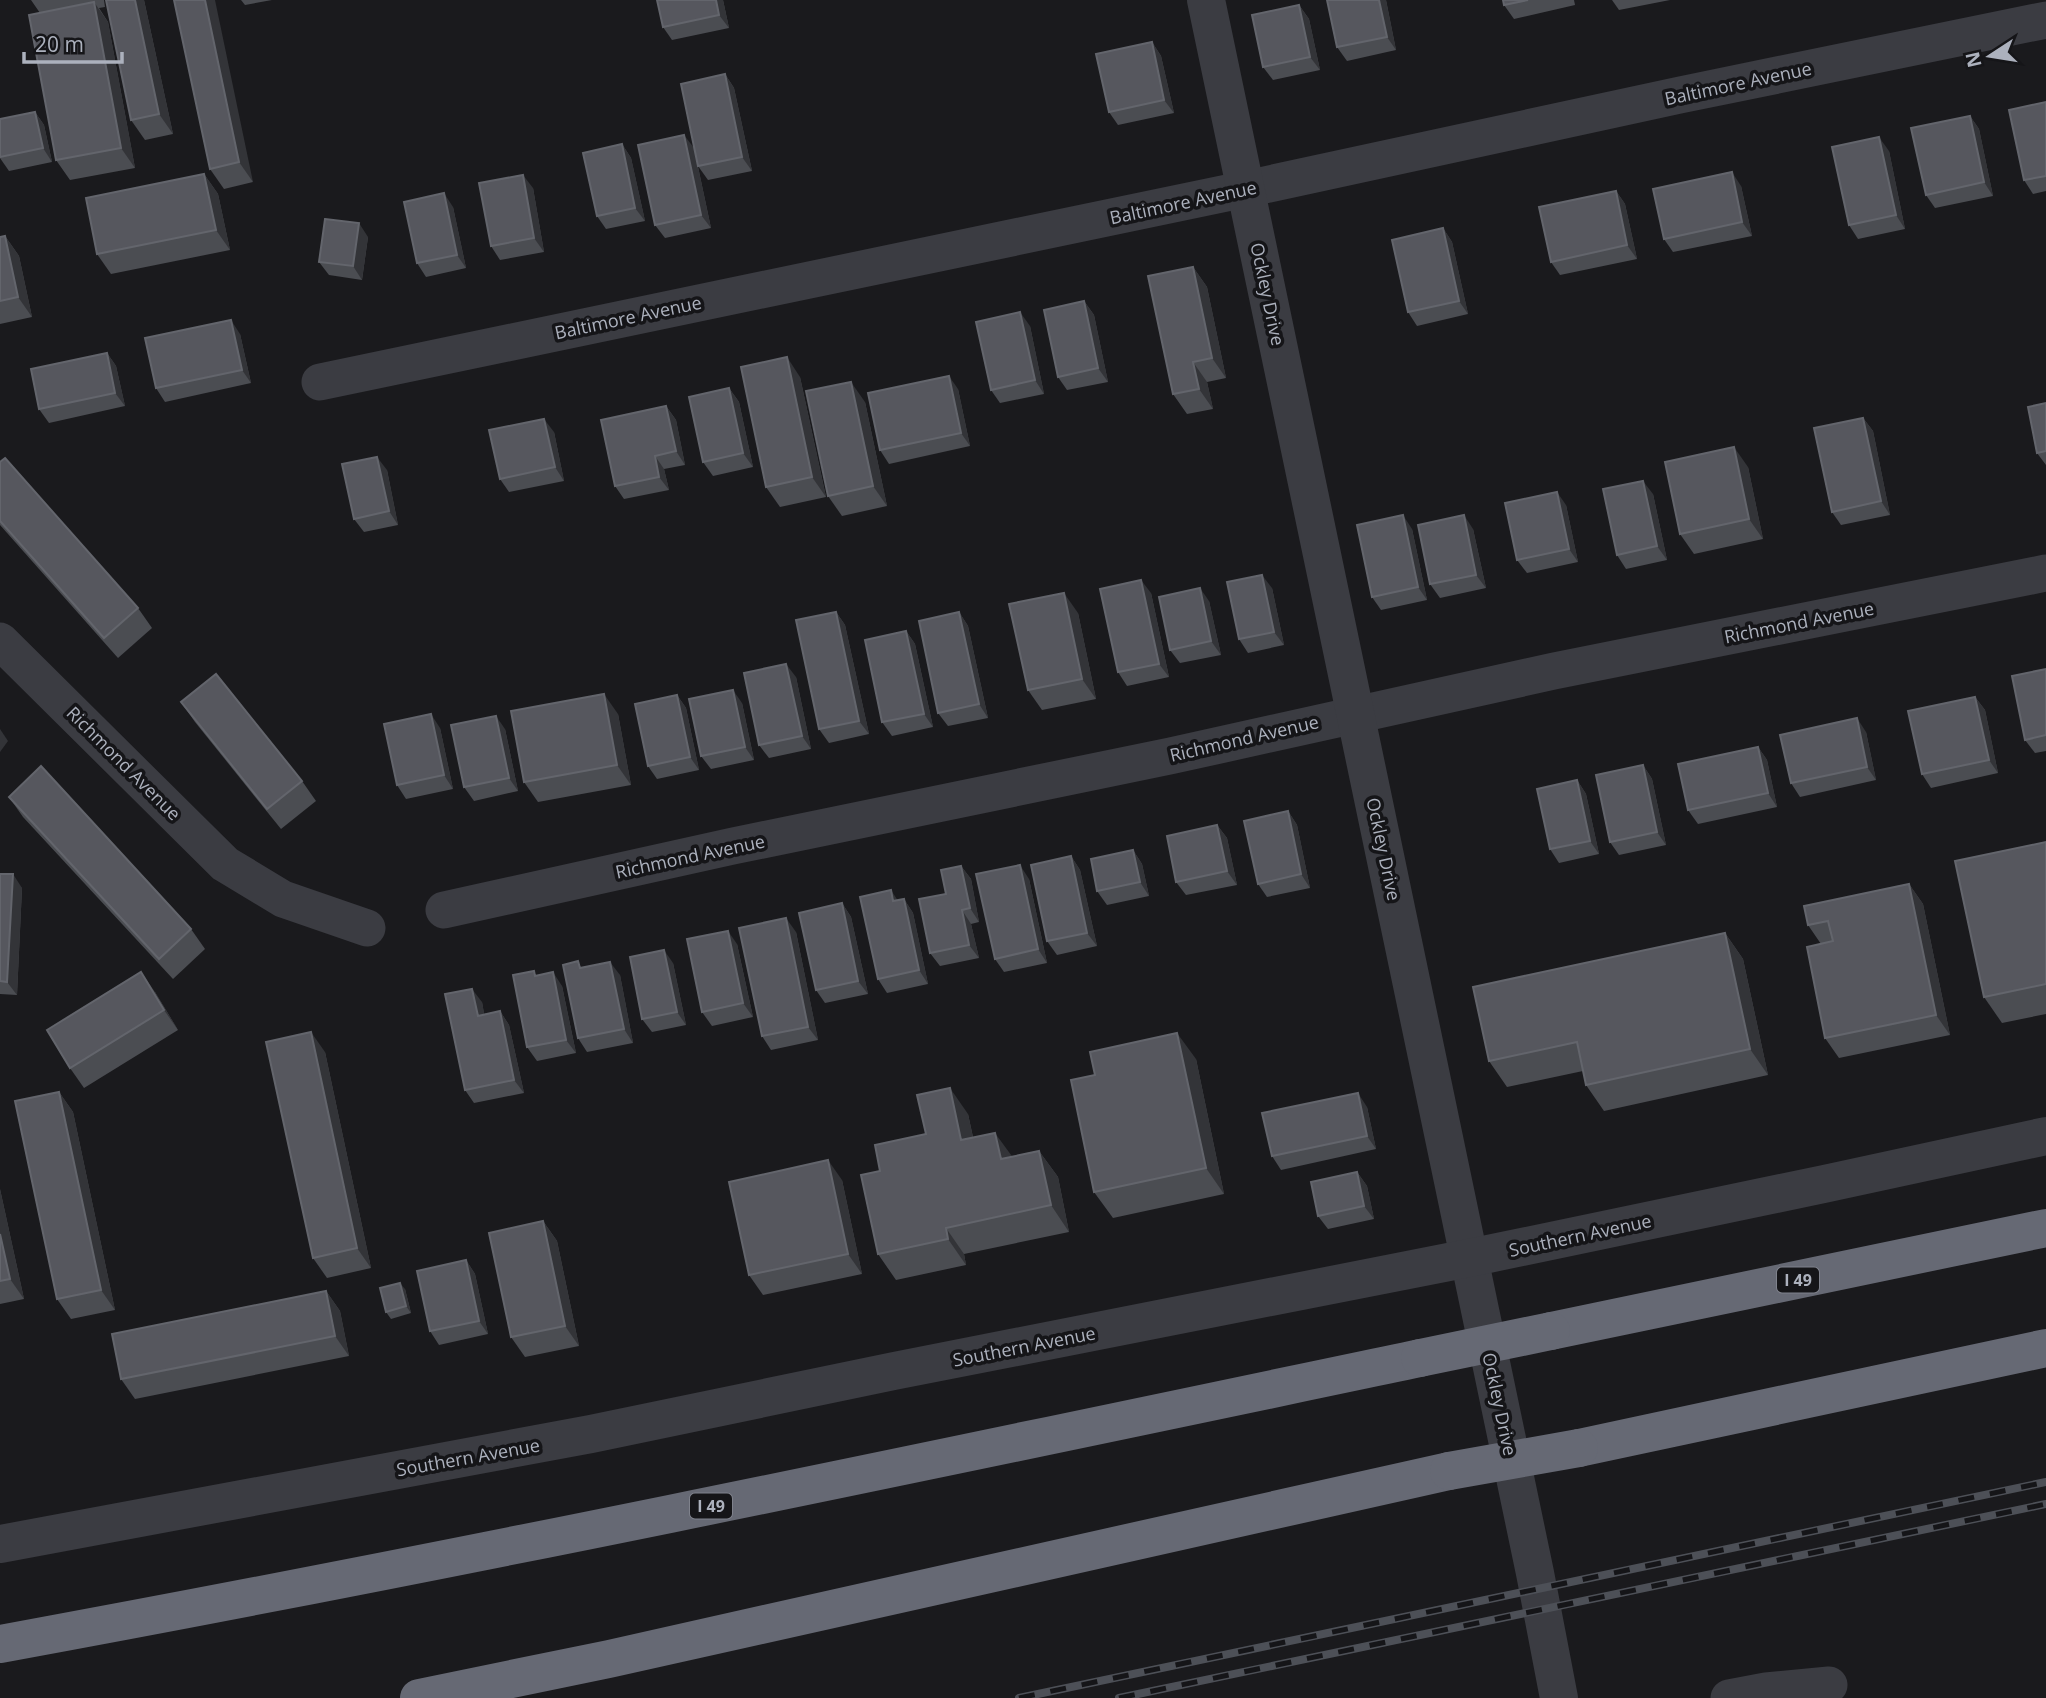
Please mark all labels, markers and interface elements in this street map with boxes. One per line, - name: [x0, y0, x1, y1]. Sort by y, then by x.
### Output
- scale bar: [24, 21, 122, 65]
- north arrow: [1955, 21, 2025, 91]
- text: 20 m: [35, 30, 84, 58]
- text: N: [1959, 49, 1988, 70]
- street label: Baltimore Avenue: [1662, 56, 1814, 110]
- street label: Baltimore Avenue: [1107, 175, 1259, 229]
- street label: Ockley Drive: [1245, 240, 1291, 348]
- street label: Baltimore Avenue: [552, 290, 704, 344]
- street label: Richmond Avenue: [1722, 596, 1876, 648]
- street label: Richmond Avenue: [62, 701, 186, 825]
- street label: Richmond Avenue: [1167, 709, 1321, 767]
- street label: Ockley Drive: [1361, 795, 1407, 903]
- street label: Richmond Avenue: [613, 828, 767, 884]
- street label: Southern Avenue: [1507, 1208, 1653, 1262]
- road number: I 49: [1777, 1268, 1819, 1292]
- street label: Southern Avenue: [951, 1320, 1097, 1372]
- street label: Ockley Drive: [1477, 1350, 1523, 1458]
- street label: Southern Avenue: [394, 1433, 542, 1481]
- road number: I 49: [690, 1494, 732, 1518]

